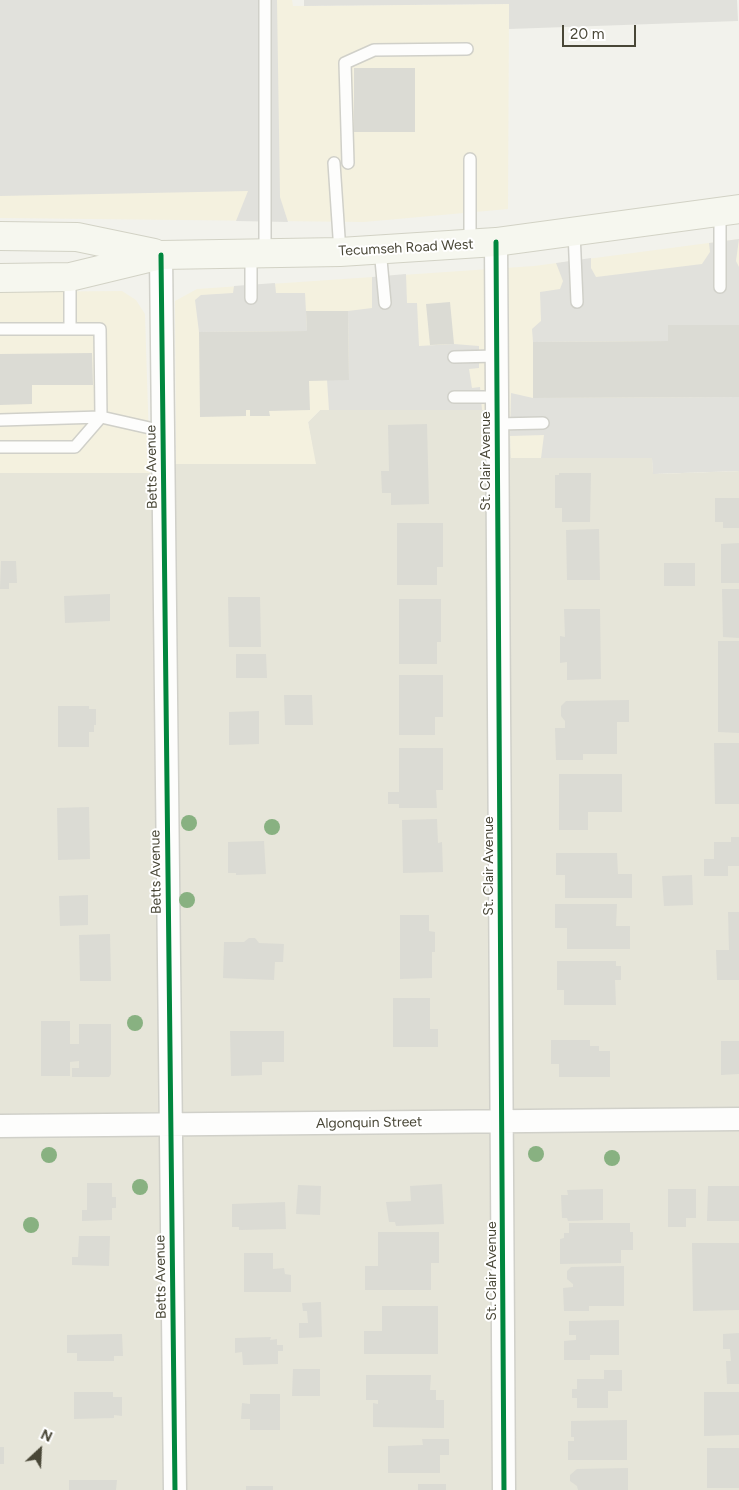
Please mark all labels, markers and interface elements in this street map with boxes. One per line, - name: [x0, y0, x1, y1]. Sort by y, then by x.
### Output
- scale bar: [564, 15, 638, 47]
- text: 20 m: [570, 25, 604, 43]
- street label: Tecumseh Road West: [338, 236, 474, 260]
- street label: St. Clair Avenue: [478, 411, 494, 511]
- street label: Betts Avenue: [143, 425, 161, 509]
- street label: St. Clair Avenue: [481, 816, 497, 916]
- street label: Betts Avenue: [147, 830, 165, 914]
- street label: Algonquin Street: [316, 1114, 422, 1132]
- street label: St. Clair Avenue: [484, 1221, 500, 1321]
- street label: Betts Avenue: [152, 1235, 170, 1319]
- north arrow: [15, 1425, 65, 1475]
- text: N: [38, 1426, 55, 1446]

